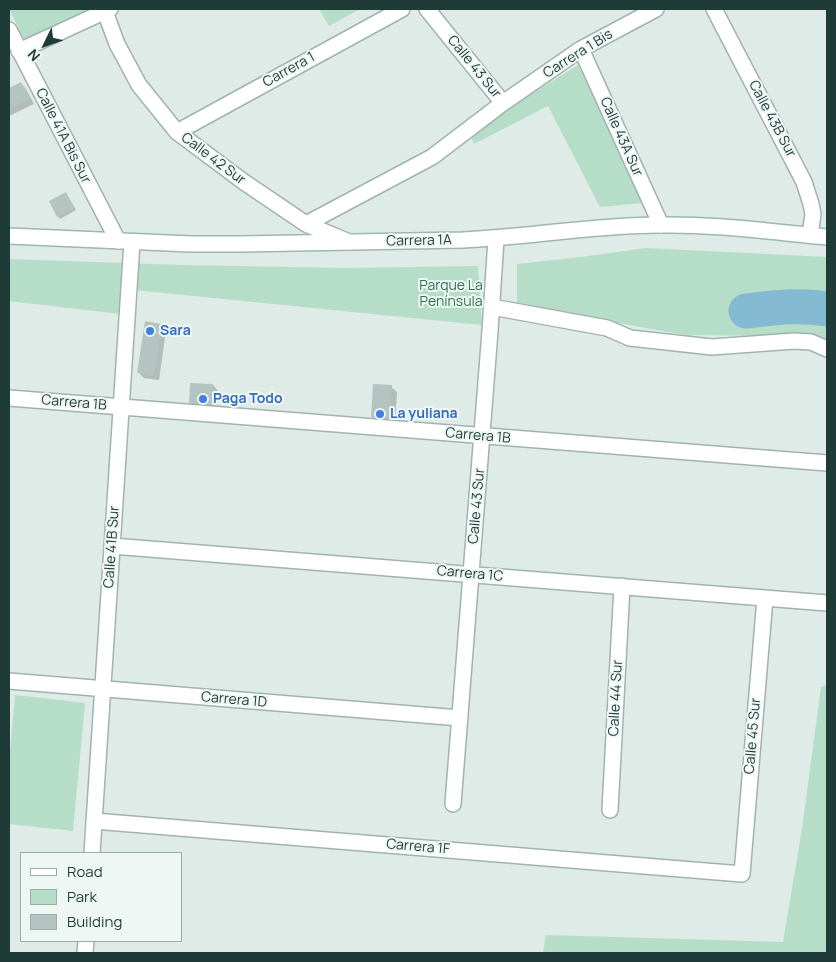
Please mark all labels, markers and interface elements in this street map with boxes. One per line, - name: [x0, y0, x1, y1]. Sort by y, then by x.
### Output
- north arrow: [20, 20, 70, 70]
- street label: Carrera 1 Bis: [540, 26, 616, 82]
- street label: Calle 43 Sur: [444, 32, 504, 102]
- text: N: [23, 45, 44, 65]
- street label: Carrera 1: [260, 49, 318, 91]
- street label: Calle 43B Sur: [745, 78, 799, 160]
- street label: Calle 41A Bis Sur: [32, 86, 94, 186]
- street label: Calle 43A Sur: [596, 95, 646, 179]
- street label: Calle 42 Sur: [177, 129, 249, 189]
- street label: Carrera 1A: [386, 232, 452, 250]
- park label: Parque La Península: [419, 278, 483, 310]
- place label: Sara: [160, 323, 191, 339]
- marker: Sara: [144, 325, 156, 337]
- place label: Paga Todo: [213, 391, 283, 407]
- street label: Carrera 1B: [41, 392, 107, 414]
- marker: Paga Todo: [197, 393, 209, 405]
- place label: La yuliana: [390, 406, 458, 422]
- marker: La yuliana: [374, 408, 386, 420]
- street label: Carrera 1B: [445, 425, 511, 447]
- street label: Calle 43 Sur: [465, 467, 489, 545]
- street label: Calle 41B Sur: [101, 505, 123, 589]
- street label: Carrera 1C: [436, 563, 504, 585]
- street label: Calle 44 Sur: [606, 659, 626, 737]
- street label: Carrera 1D: [200, 689, 268, 711]
- street label: Calle 45 Sur: [741, 697, 765, 775]
- street label: Carrera 1F: [385, 836, 451, 858]
- legend: [20, 852, 182, 942]
- text: Road: [67, 861, 103, 882]
- text: Park: [67, 886, 97, 907]
- text: Building: [67, 911, 122, 932]

